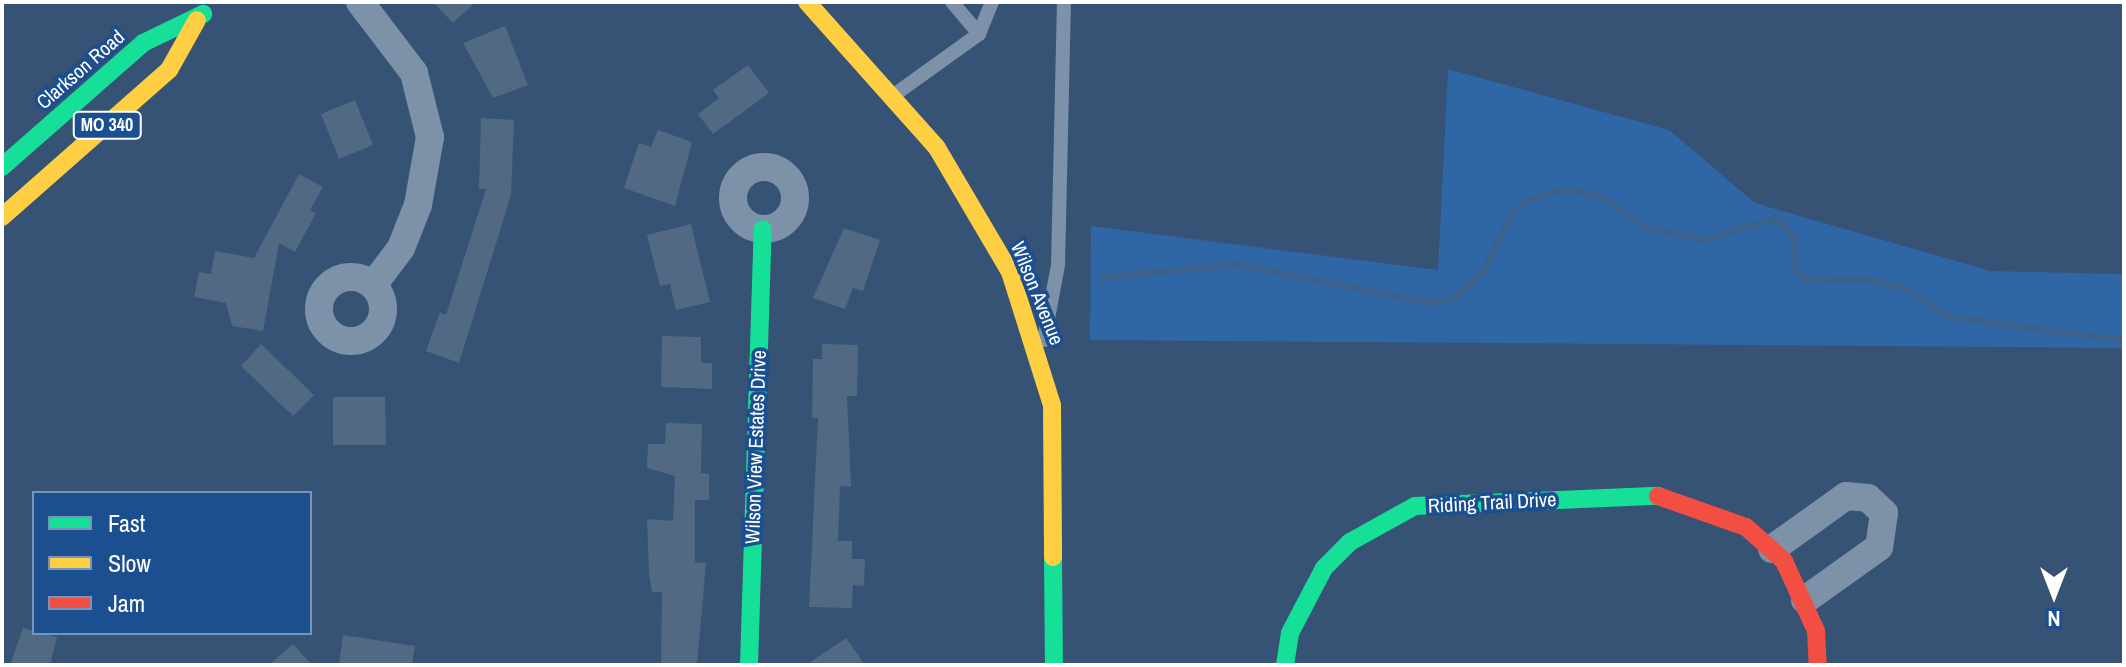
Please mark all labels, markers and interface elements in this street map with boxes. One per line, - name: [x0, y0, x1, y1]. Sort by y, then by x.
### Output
- street label: Clarkson Road: [31, 24, 129, 114]
- road number: MO 340: [71, 111, 143, 139]
- street label: Wilson Avenue: [1006, 238, 1070, 348]
- street label: Wilson View Estates Drive: [740, 350, 770, 544]
- street label: Riding Trail Drive: [1427, 487, 1557, 517]
- legend: [32, 491, 312, 635]
- text: Fast: [108, 507, 145, 539]
- text: Slow: [108, 547, 151, 579]
- north arrow: [2014, 555, 2094, 635]
- text: Jam: [108, 587, 145, 619]
- text: N: [2047, 604, 2061, 634]

